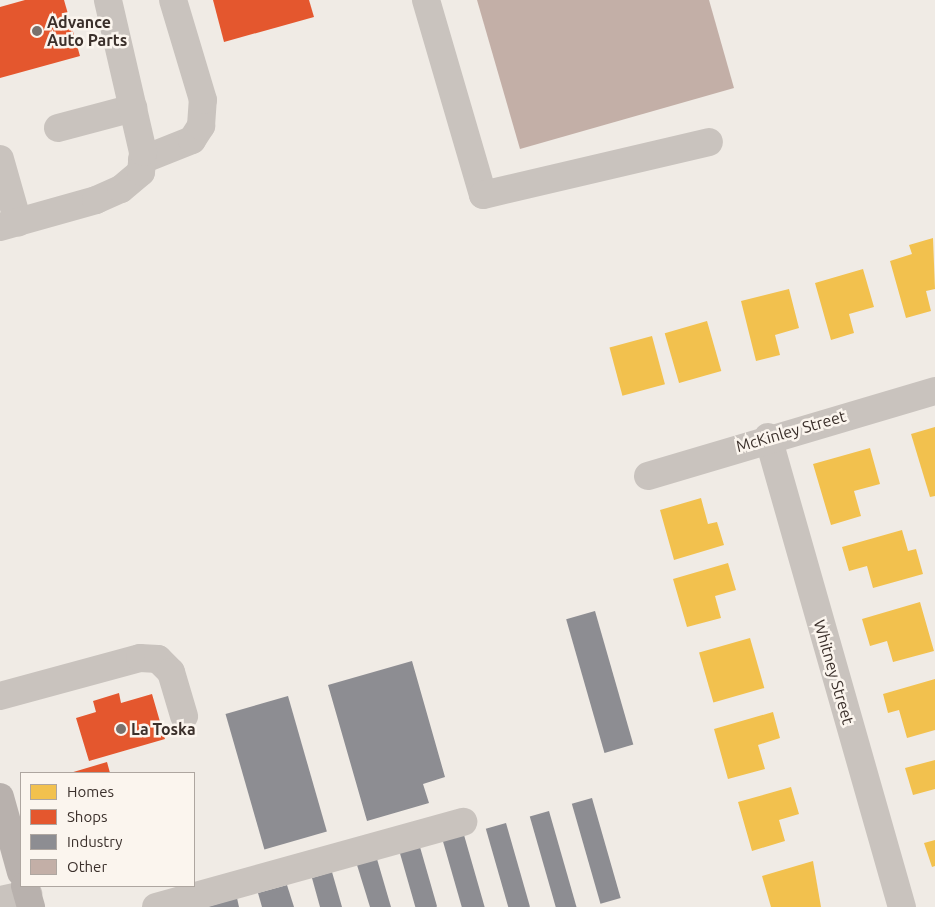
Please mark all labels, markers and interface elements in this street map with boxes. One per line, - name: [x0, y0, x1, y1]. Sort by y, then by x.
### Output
- place label: Advance Auto Parts: [47, 12, 127, 50]
- marker: Advance Auto Parts: [31, 25, 43, 37]
- street label: McKinley Street: [734, 406, 848, 456]
- street label: Whitney Street: [810, 617, 858, 727]
- place label: La Toska: [131, 719, 196, 739]
- marker: La Toska: [115, 723, 127, 735]
- legend: [20, 772, 195, 887]
- text: Homes: [67, 783, 114, 800]
- text: Shops: [67, 808, 108, 825]
- text: Industry: [67, 833, 122, 850]
- text: Other: [67, 858, 107, 875]

